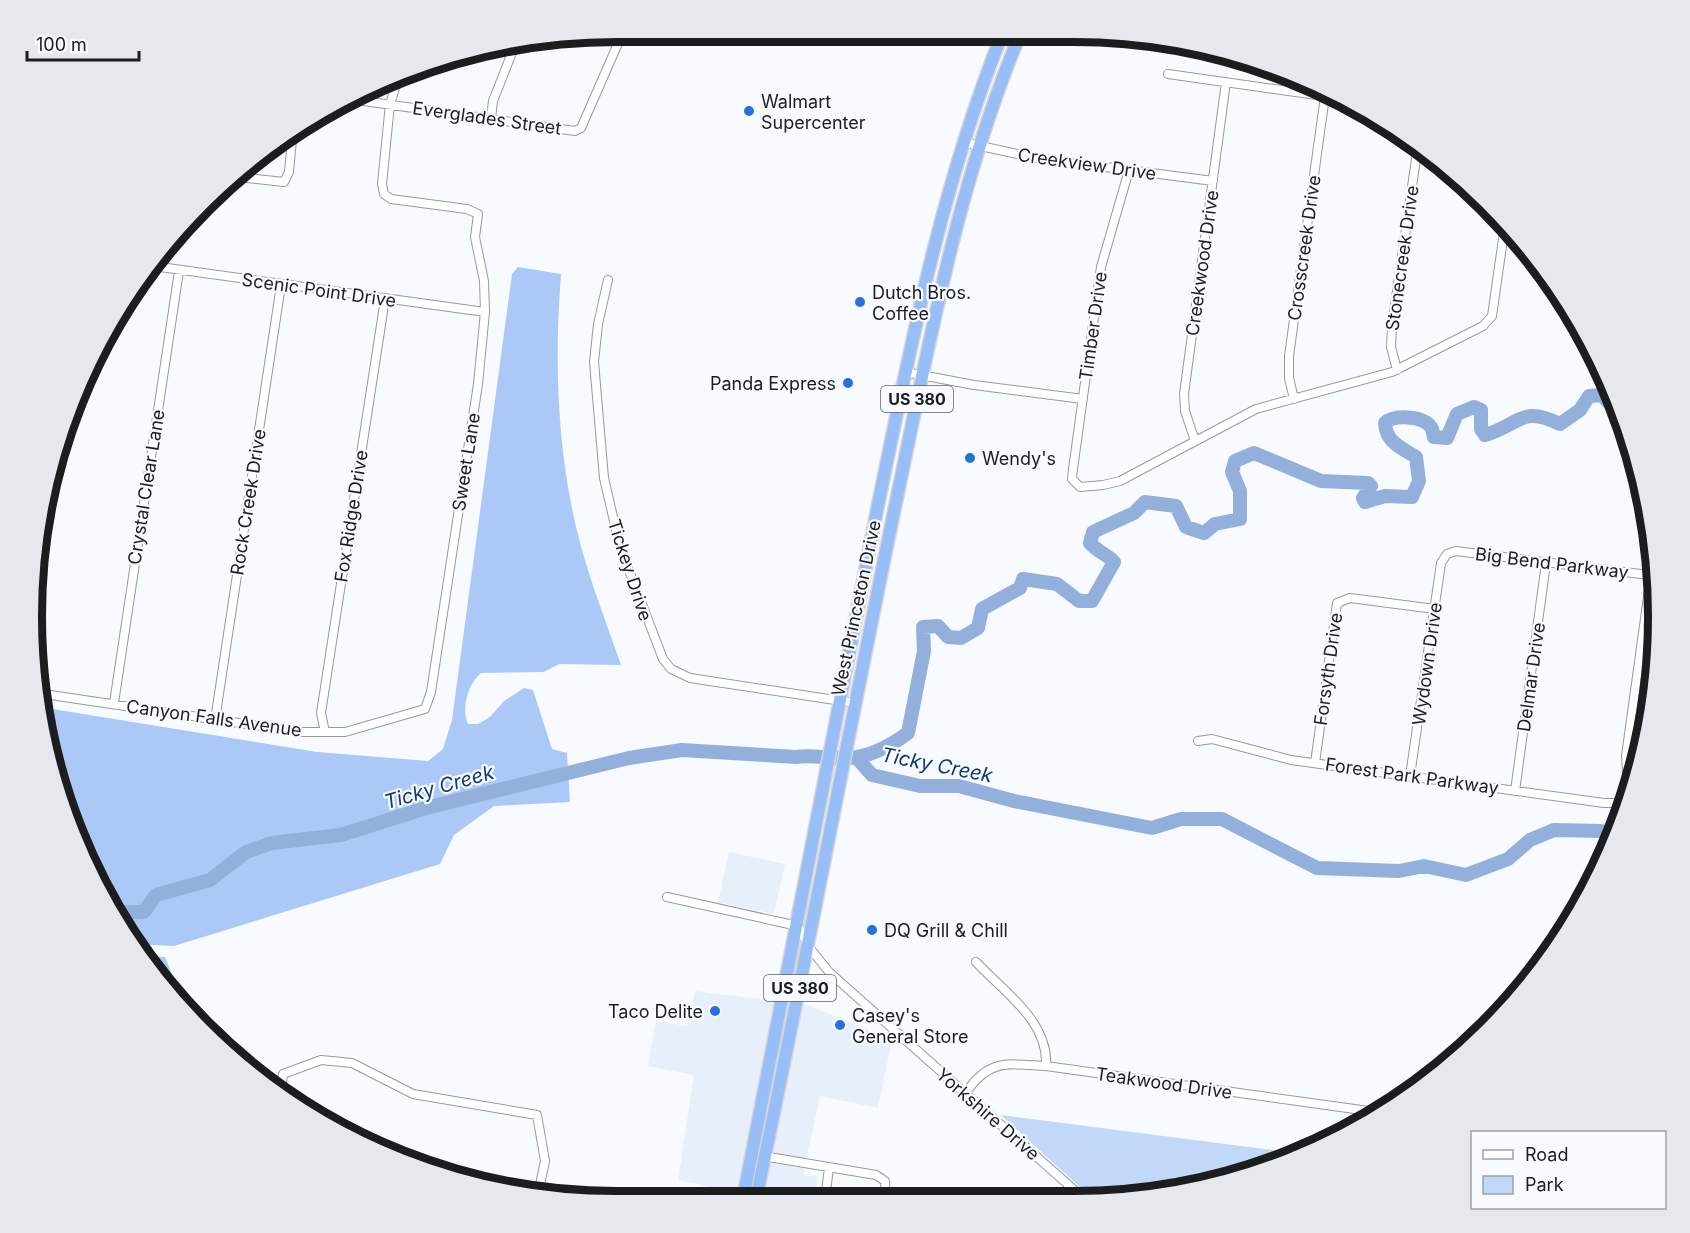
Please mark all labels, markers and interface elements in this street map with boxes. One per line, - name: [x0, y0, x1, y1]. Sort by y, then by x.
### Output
- scale bar: [27, 24, 140, 62]
- text: 100 m: [36, 34, 87, 55]
- place label: Walmart Supercenter: [761, 91, 866, 133]
- street label: Everglades Street: [411, 97, 563, 139]
- marker: Walmart Supercenter: [742, 104, 756, 118]
- street label: Creekview Drive: [1016, 144, 1158, 184]
- street label: Crosscreek Drive: [1283, 174, 1325, 322]
- street label: Stonecreek Drive: [1381, 184, 1423, 332]
- street label: Creekwood Drive: [1181, 189, 1223, 337]
- street label: Scenic Point Drive: [241, 269, 397, 311]
- street label: Timber Drive: [1075, 270, 1111, 382]
- place label: Dutch Bros. Coffee: [872, 282, 971, 324]
- marker: Dutch Bros. Coffee: [853, 295, 867, 309]
- place label: Panda Express: [710, 373, 836, 394]
- marker: Panda Express: [841, 376, 855, 390]
- road number: US 380: [881, 386, 953, 412]
- street label: Crystal Clear Lane: [123, 408, 169, 566]
- street label: Sweet Lane: [448, 411, 484, 513]
- street label: Rock Creek Drive: [226, 427, 270, 577]
- street label: Fox Ridge Drive: [330, 448, 372, 584]
- place label: Wendy's: [982, 448, 1056, 469]
- marker: Wendy's: [963, 451, 977, 465]
- street label: Tickey Drive: [604, 516, 656, 624]
- street label: West Princeton Drive: [827, 518, 885, 698]
- street label: Big Bend Parkway: [1474, 543, 1630, 583]
- street label: Wydown Drive: [1408, 601, 1446, 727]
- street label: Forsyth Drive: [1310, 611, 1346, 727]
- street label: Delmar Drive: [1513, 621, 1549, 733]
- street label: Canyon Falls Avenue: [125, 695, 303, 741]
- water label: Ticky Creek: [879, 742, 996, 788]
- street label: Forest Park Parkway: [1324, 753, 1500, 799]
- water label: Ticky Creek: [381, 760, 498, 814]
- place label: DQ Grill & Chill: [884, 920, 1008, 941]
- marker: DQ Grill & Chill: [865, 923, 879, 937]
- road number: US 380: [764, 975, 836, 1001]
- place label: Taco Delite: [608, 1001, 703, 1022]
- marker: Taco Delite: [708, 1004, 722, 1018]
- place label: Casey's General Store: [852, 1005, 968, 1047]
- marker: Casey's General Store: [833, 1018, 847, 1032]
- street label: Teakwood Drive: [1094, 1063, 1234, 1103]
- street label: Yorkshire Drive: [932, 1064, 1044, 1164]
- legend: [1471, 1131, 1666, 1209]
- text: Road: [1525, 1144, 1568, 1165]
- text: Park: [1525, 1174, 1564, 1195]

